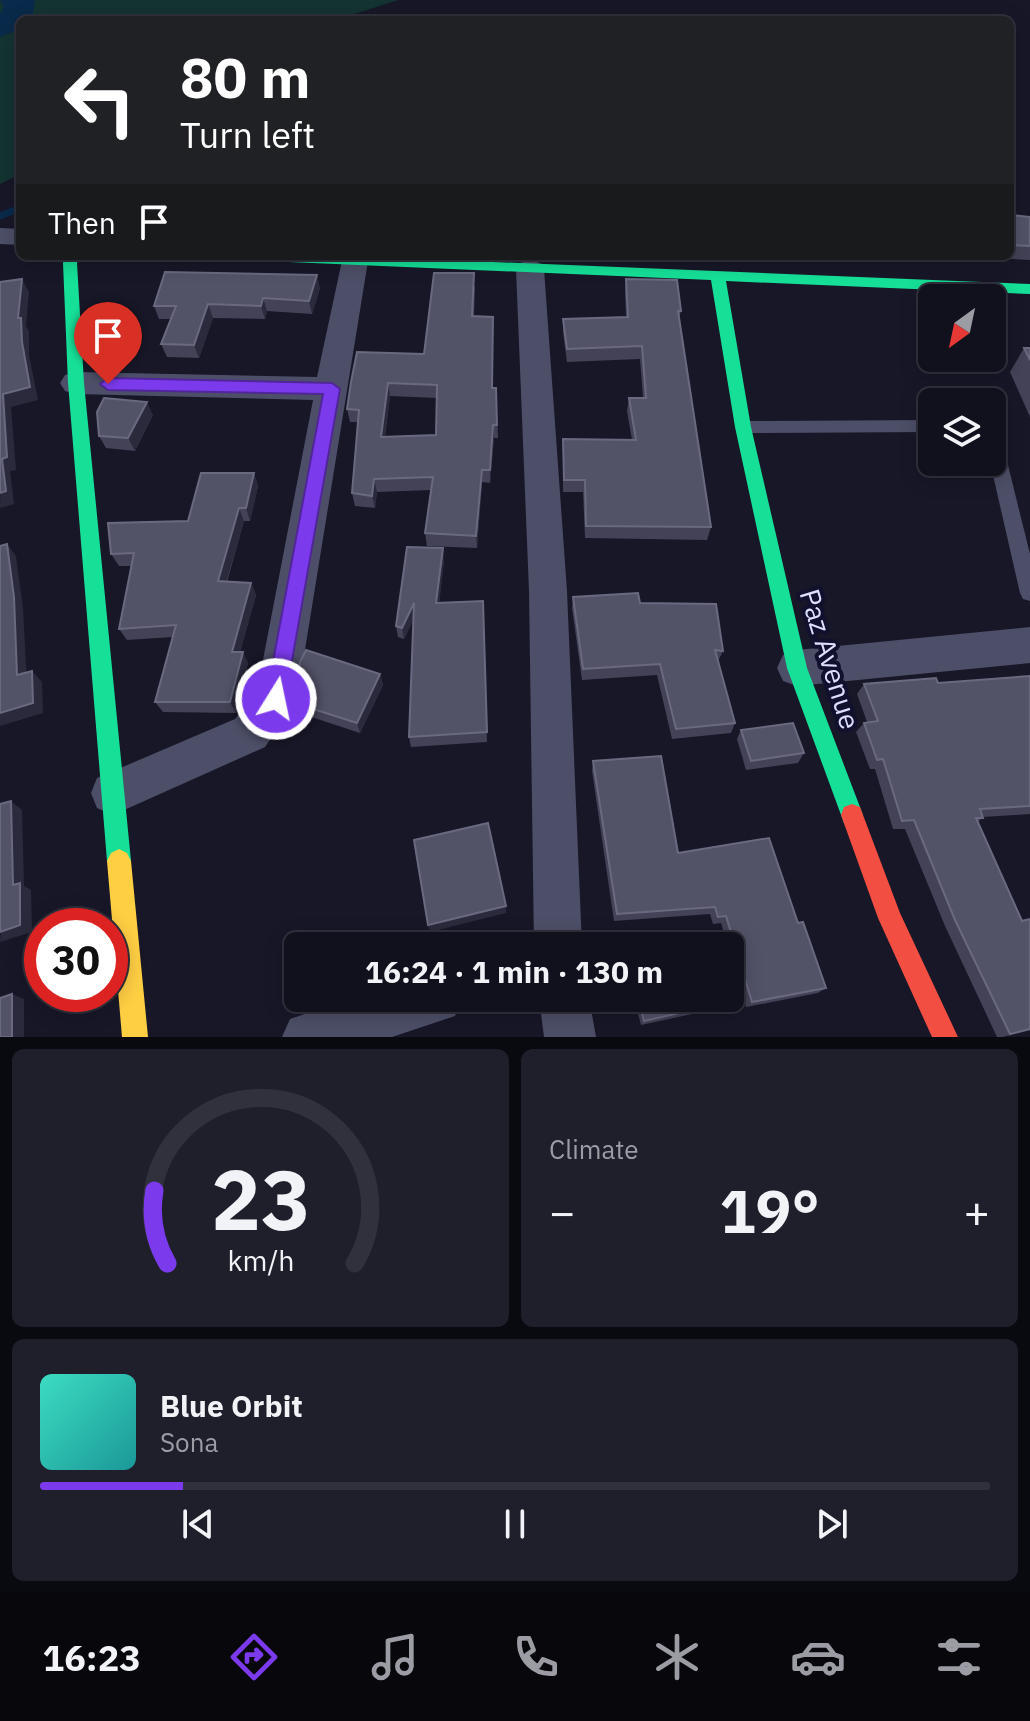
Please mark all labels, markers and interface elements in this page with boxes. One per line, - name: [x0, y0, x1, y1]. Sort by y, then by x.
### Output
- text: 80 m: [180, 41, 310, 113]
- icon: left: [48, 48, 152, 152]
- text: Turn left: [180, 111, 315, 158]
- icon: arrive: [132, 200, 176, 244]
- text: Then: [48, 203, 116, 242]
- north arrow: [918, 284, 1006, 372]
- map controls: [918, 284, 1006, 476]
- pin: [74, 302, 142, 384]
- icon: arrive: [86, 314, 130, 358]
- button: layers: [918, 388, 1006, 476]
- street label: Paz Avenue: [792, 584, 869, 733]
- position arrow: [234, 657, 318, 741]
- speed limit sign: 30: [24, 908, 128, 1012]
- text: 16:24 · 1 min · 130 m: [365, 952, 663, 991]
- text: Climate: [549, 1132, 639, 1166]
- text: 23: [211, 1145, 310, 1253]
- text: 19°: [719, 1171, 820, 1250]
- text: −: [549, 1183, 575, 1240]
- text: +: [964, 1183, 990, 1240]
- text: km/h: [227, 1242, 294, 1279]
- text: Blue Orbit: [160, 1386, 303, 1425]
- text: Sona: [160, 1425, 218, 1459]
- icon: previous: [176, 1502, 220, 1546]
- icon: pause: [493, 1502, 537, 1546]
- icon: next: [810, 1502, 854, 1546]
- icon: directions: [226, 1629, 282, 1685]
- icon: music: [367, 1629, 423, 1685]
- icon: phone: [508, 1629, 564, 1685]
- icon: climate: [649, 1629, 705, 1685]
- icon: car: [790, 1629, 846, 1685]
- icon: filters: [931, 1629, 987, 1685]
- text: 16:23: [43, 1634, 141, 1681]

